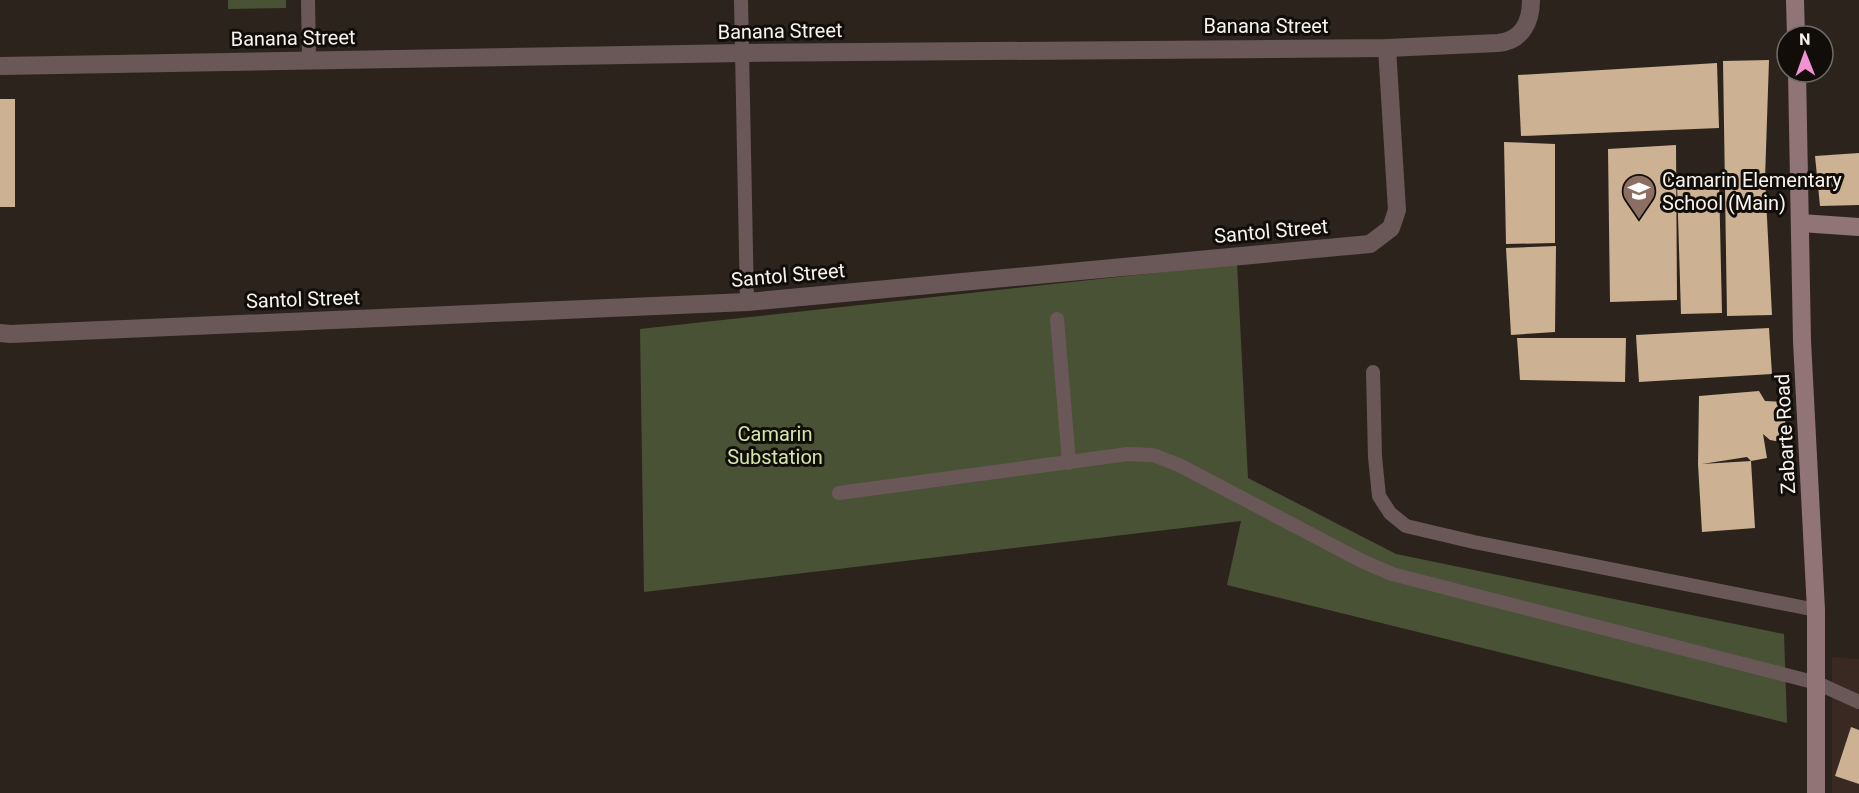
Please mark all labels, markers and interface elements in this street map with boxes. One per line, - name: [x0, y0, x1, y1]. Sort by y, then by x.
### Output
- street label: Banana Street: [1204, 14, 1328, 38]
- street label: Banana Street: [717, 18, 843, 44]
- north arrow: [1775, 24, 1835, 84]
- street label: Banana Street: [230, 25, 356, 51]
- text: N: [1799, 30, 1811, 49]
- place label: Camarin Elementary School (Main): [1662, 168, 1842, 215]
- school or university icon: Camarin Elementary School (Main): [1621, 173, 1657, 220]
- street label: Santol Street: [1213, 214, 1329, 248]
- street label: Santol Street: [730, 258, 846, 292]
- street label: Santol Street: [246, 285, 360, 313]
- street label: Zabarte Road: [1770, 373, 1800, 495]
- park label: Camarin Substation: [727, 422, 823, 469]

